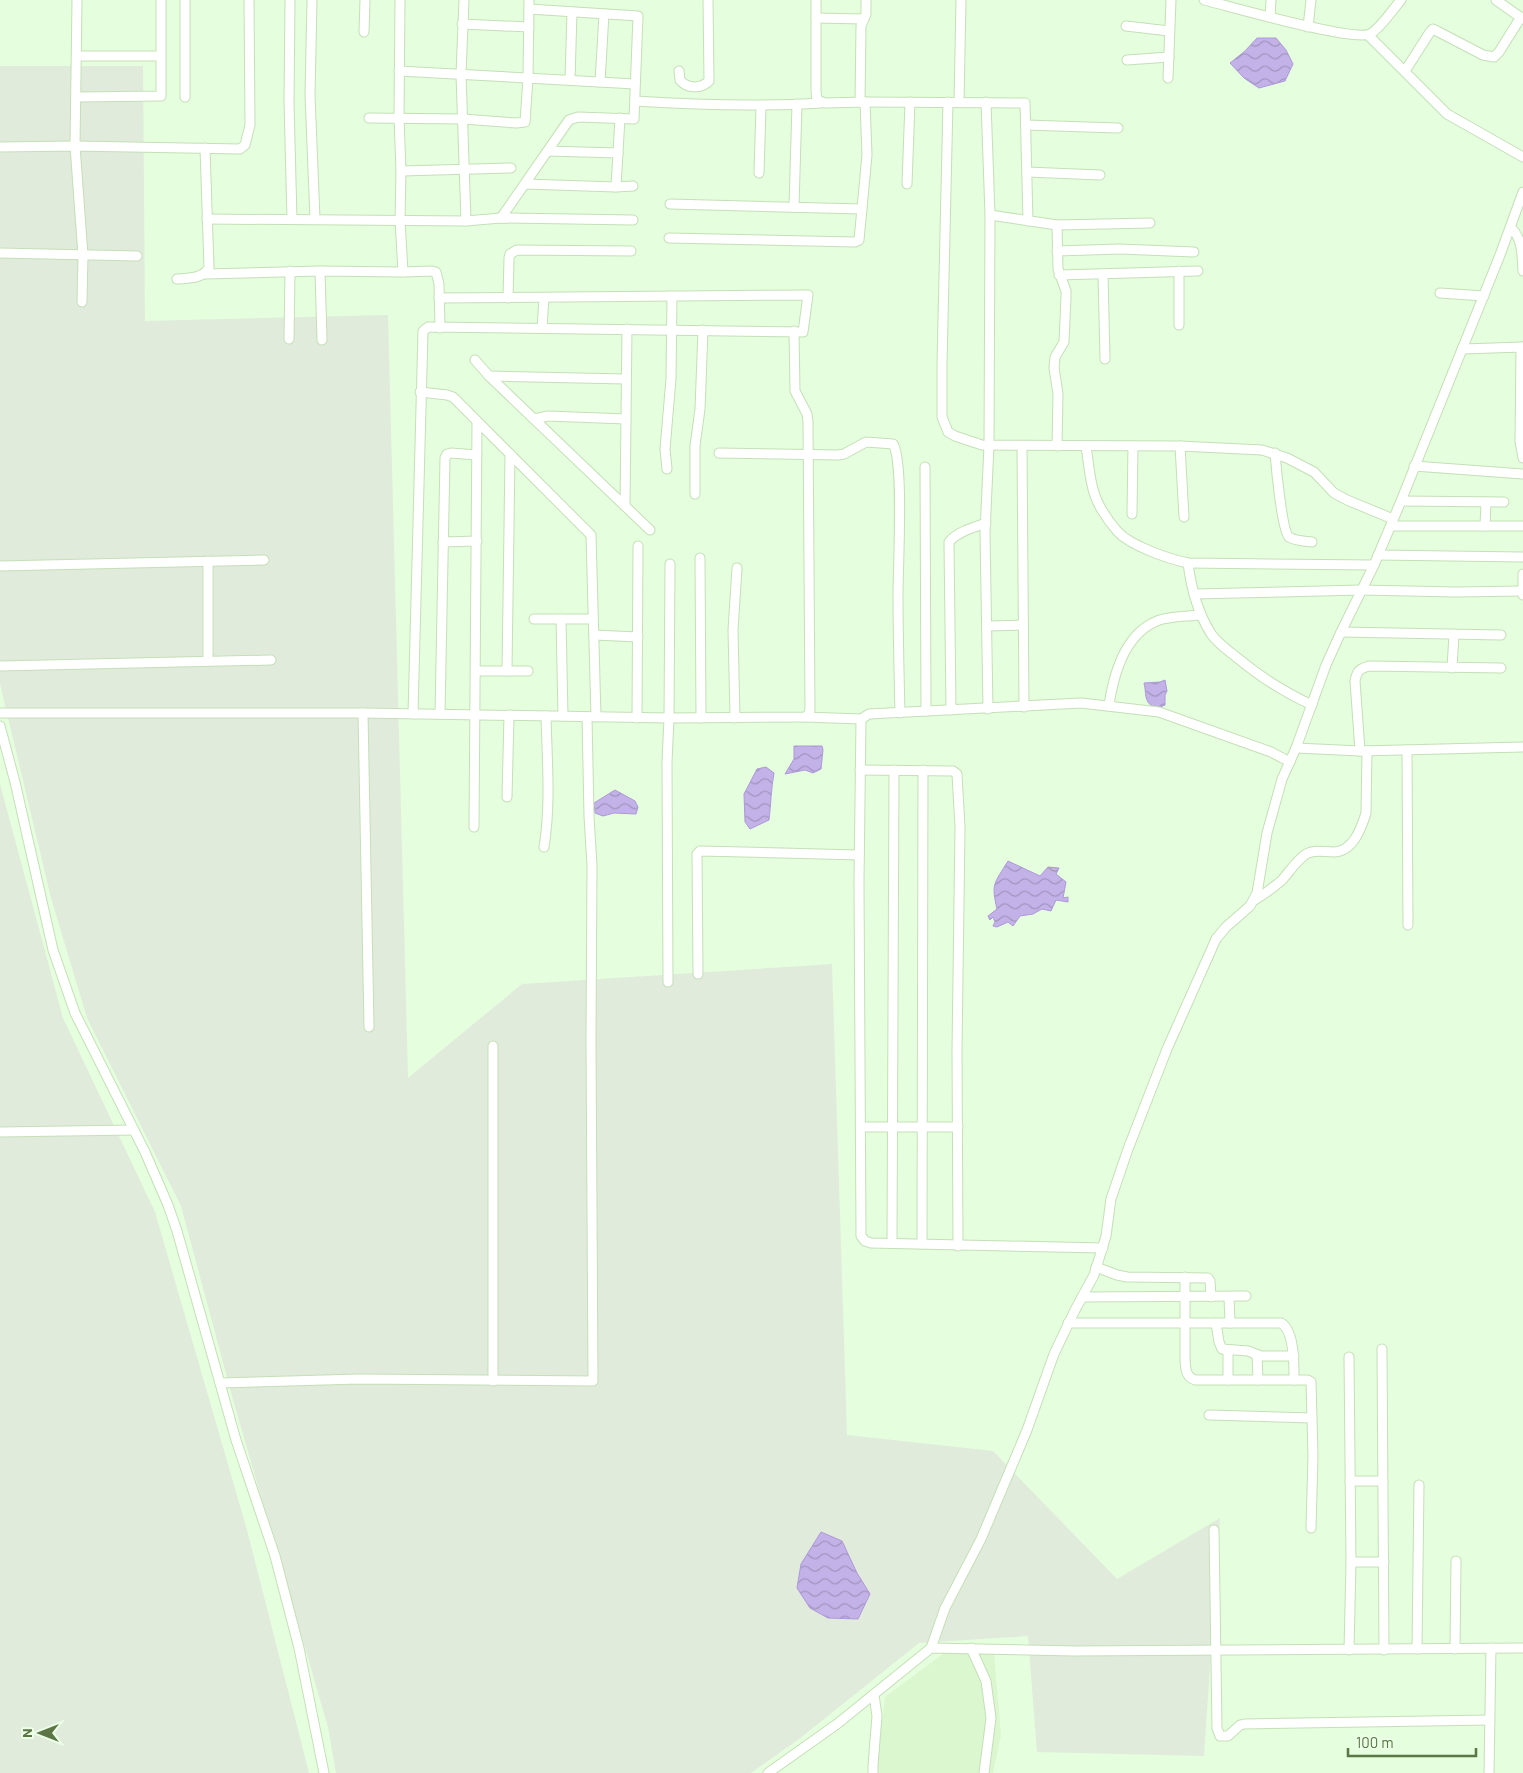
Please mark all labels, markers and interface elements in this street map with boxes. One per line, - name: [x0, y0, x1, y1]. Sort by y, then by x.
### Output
- north arrow: [15, 1708, 65, 1758]
- scale bar: [1348, 1726, 1476, 1758]
- text: N: [18, 1728, 35, 1738]
- text: 100 m: [1356, 1733, 1394, 1751]

